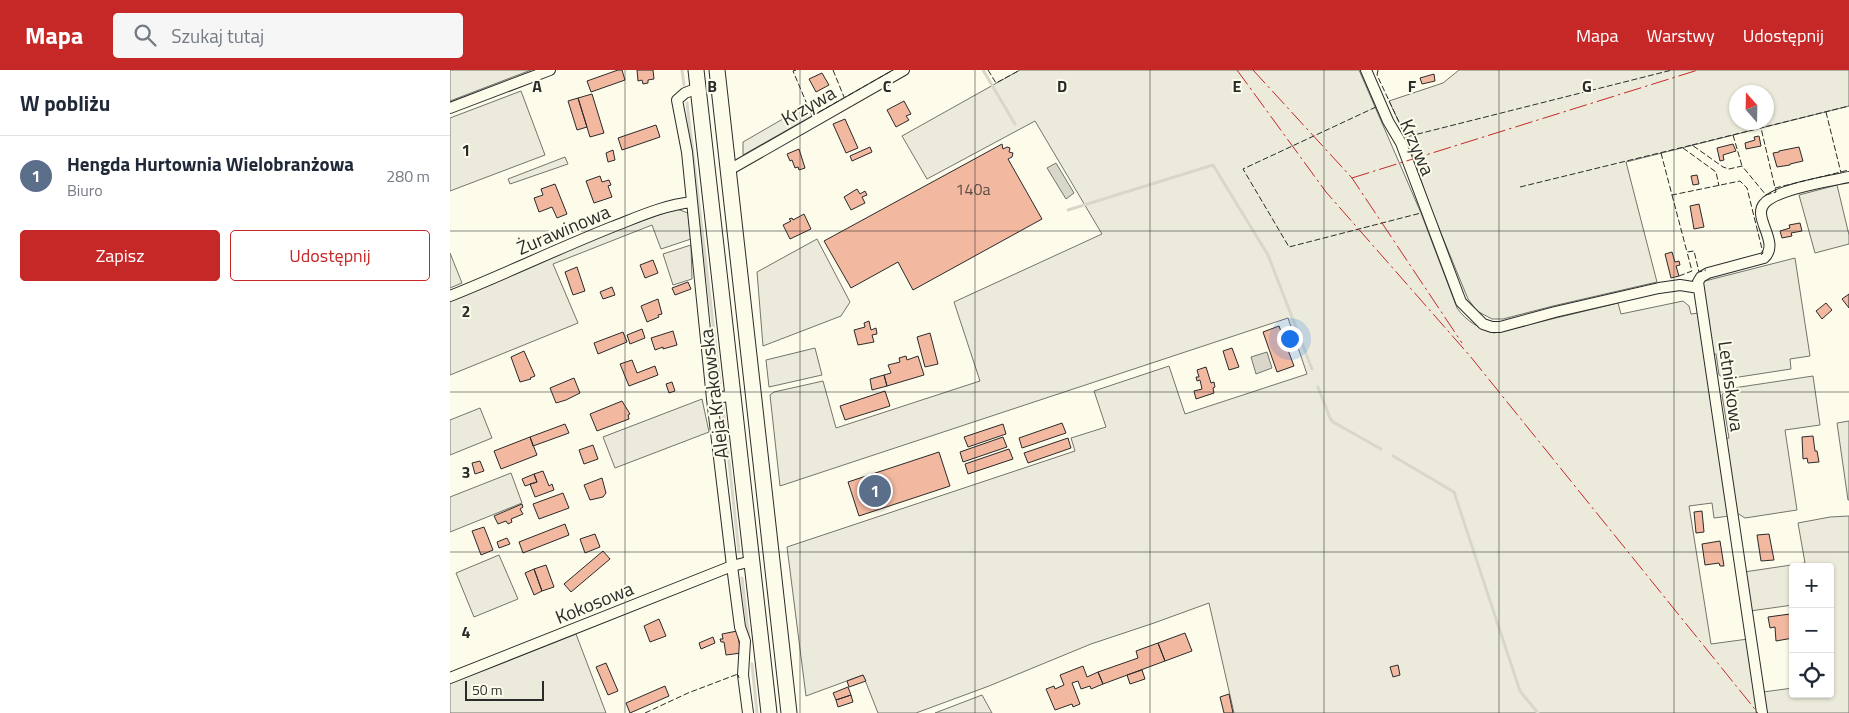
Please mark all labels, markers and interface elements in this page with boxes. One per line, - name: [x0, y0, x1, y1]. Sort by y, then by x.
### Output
- search box: [113, 13, 463, 58]
- text: Mapa: [25, 17, 83, 53]
- icon: search: [131, 21, 159, 49]
- text: Szukaj tutaj: [171, 21, 264, 50]
- text: Mapa: [1576, 22, 1619, 49]
- text: Warstwy: [1647, 22, 1715, 49]
- text: Udostępnij: [1743, 22, 1824, 49]
- text: A: [532, 74, 542, 98]
- text: B: [707, 74, 717, 98]
- text: C: [883, 74, 892, 98]
- text: D: [1057, 74, 1067, 98]
- text: E: [1233, 74, 1242, 98]
- text: F: [1408, 74, 1417, 98]
- text: G: [1582, 74, 1592, 98]
- street label: Krzywa: [775, 77, 841, 132]
- north arrow: [1729, 85, 1774, 130]
- text: W pobliżu: [20, 87, 110, 119]
- street label: Krzywa: [1393, 114, 1443, 180]
- text: 1: [462, 138, 470, 162]
- text: Hengda Hurtownia Wielobranżowa: [67, 149, 354, 178]
- text: 1: [32, 164, 40, 188]
- text: 280 m: [386, 164, 430, 188]
- house number: 140a: [956, 177, 990, 201]
- text: Biuro: [67, 178, 103, 202]
- street label: Żurawinowa: [512, 196, 615, 262]
- button: Zapisz: [20, 230, 220, 281]
- button: Udostępnij: [230, 230, 430, 281]
- text: 2: [462, 299, 470, 323]
- your location: [1277, 326, 1303, 352]
- street label: Aleja Krakowska: [691, 327, 735, 461]
- street label: Letniskowa: [1711, 339, 1753, 434]
- text: 3: [462, 460, 470, 484]
- pin: 1: [859, 472, 891, 510]
- map controls: [1789, 563, 1834, 698]
- button: +: [1789, 563, 1834, 608]
- street label: Kokosowa: [550, 573, 638, 631]
- button: −: [1789, 608, 1834, 653]
- text: 4: [462, 620, 471, 644]
- button: locate: [1789, 653, 1834, 698]
- scale bar: [465, 678, 544, 701]
- text: 50 m: [472, 679, 502, 700]

